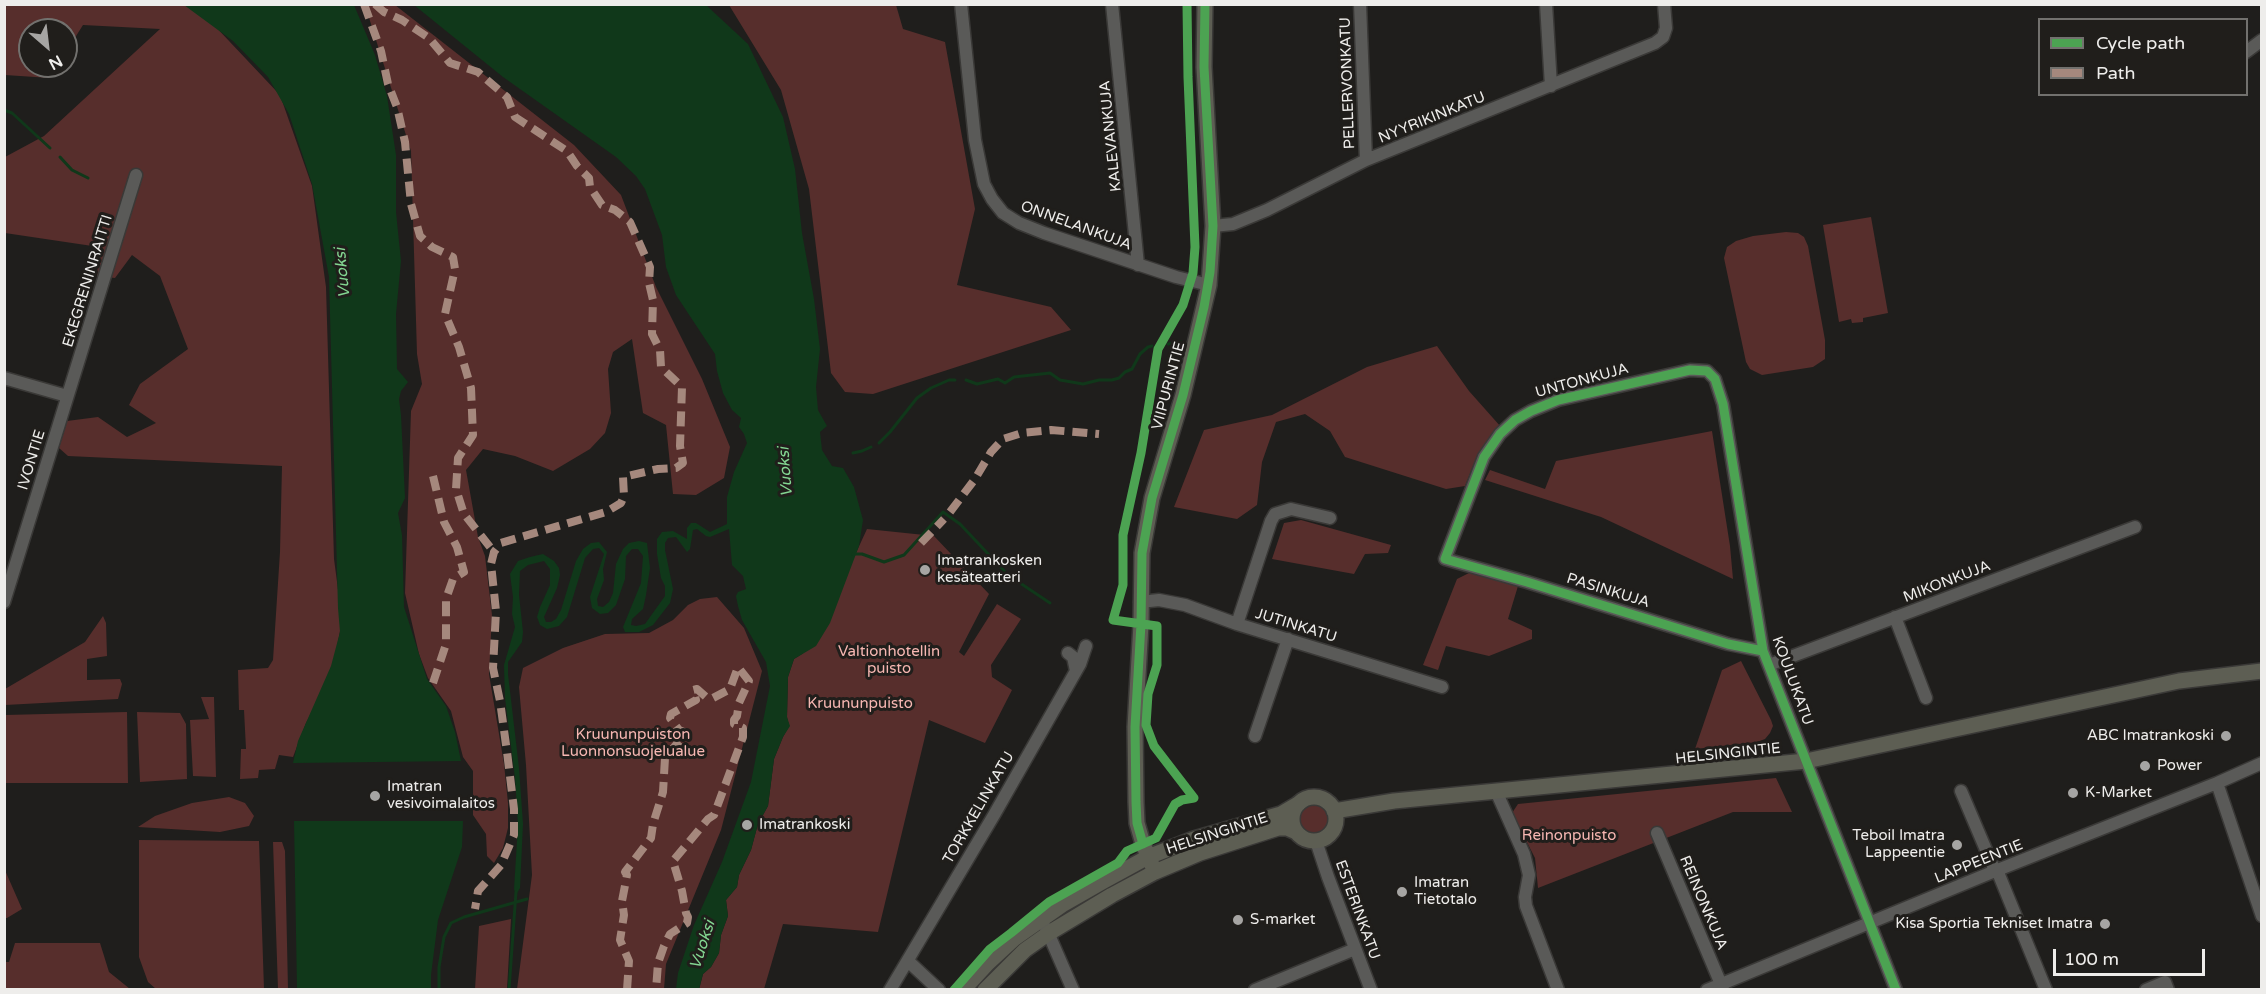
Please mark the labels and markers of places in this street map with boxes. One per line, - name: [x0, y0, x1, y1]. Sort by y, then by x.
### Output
- place label: Imatrankosken kesäteatteri: [937, 552, 1042, 587]
- marker: Imatrankosken kesäteatteri: [918, 563, 932, 577]
- place label: ABC Imatrankoski: [2087, 727, 2214, 745]
- marker: ABC Imatrankoski: [2219, 729, 2233, 743]
- place label: Power: [2157, 757, 2202, 775]
- marker: Power: [2138, 759, 2152, 773]
- place label: Imatran vesivoimalaitos: [387, 778, 495, 813]
- place label: K-Market: [2085, 784, 2152, 802]
- marker: K-Market: [2066, 786, 2080, 800]
- marker: Imatran vesivoimalaitos: [368, 789, 382, 803]
- place label: Imatrankoski: [759, 816, 850, 834]
- marker: Imatrankoski: [740, 818, 754, 832]
- place label: Teboil Imatra Lappeentie: [1852, 827, 1945, 862]
- marker: Teboil Imatra Lappeentie: [1950, 838, 1964, 852]
- place label: Imatran Tietotalo: [1414, 874, 1477, 909]
- marker: Imatran Tietotalo: [1395, 885, 1409, 899]
- place label: S-market: [1250, 911, 1316, 929]
- marker: S-market: [1231, 913, 1245, 927]
- place label: Kisa Sportia Tekniset Imatra: [1895, 915, 2093, 933]
- marker: Kisa Sportia Tekniset Imatra: [2098, 917, 2112, 931]

